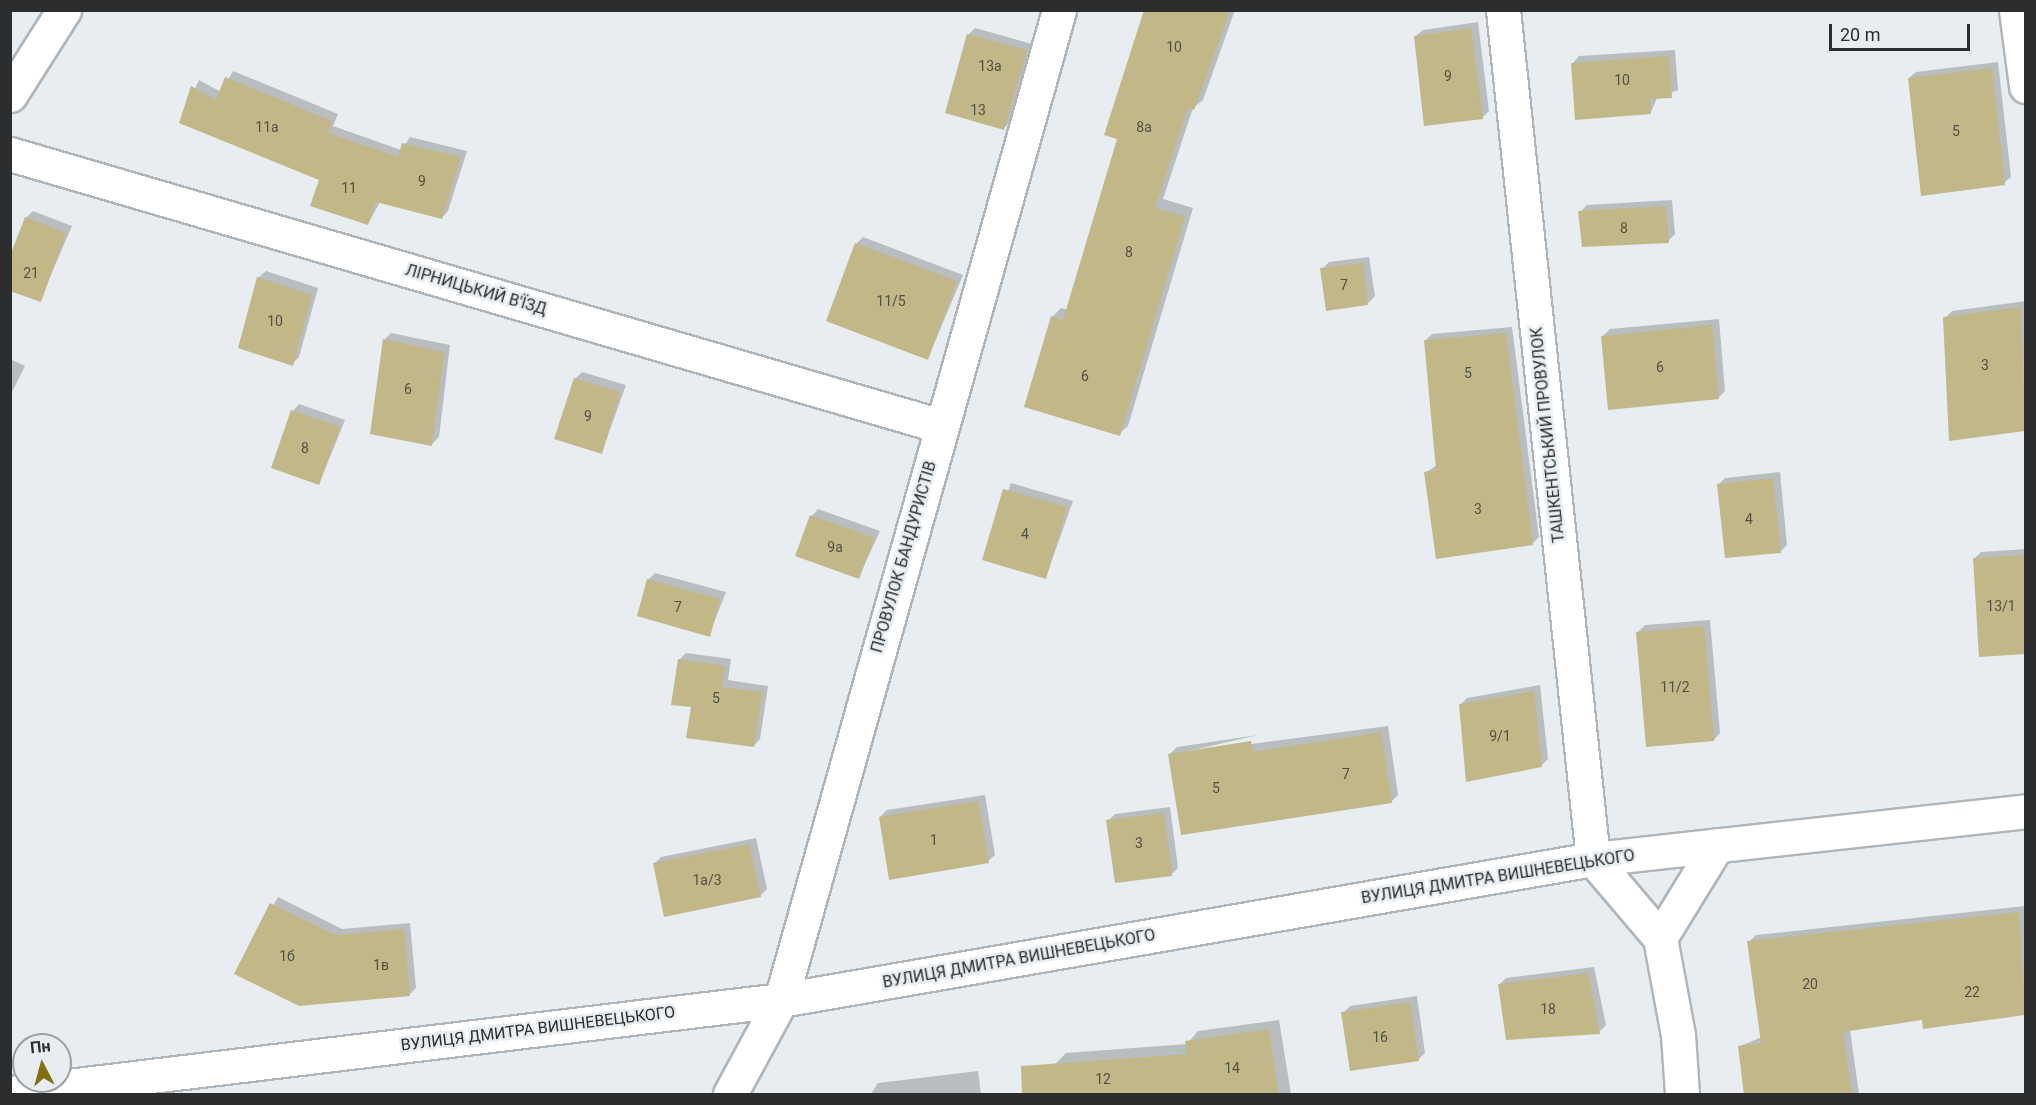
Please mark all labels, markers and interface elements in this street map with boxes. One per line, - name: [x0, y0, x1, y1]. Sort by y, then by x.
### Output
- scale bar: [1832, 12, 1973, 50]
- text: 20 m: [1840, 24, 1880, 45]
- house number: 10: [1166, 39, 1182, 55]
- house number: 13а: [978, 58, 1002, 74]
- house number: 9: [1444, 68, 1452, 84]
- house number: 10: [1614, 72, 1630, 88]
- house number: 13: [970, 102, 986, 118]
- house number: 11а: [255, 119, 279, 135]
- house number: 8а: [1136, 119, 1152, 135]
- house number: 5: [1952, 123, 1960, 139]
- house number: 9: [418, 173, 426, 189]
- house number: 11: [341, 180, 357, 196]
- house number: 8: [1620, 220, 1628, 236]
- house number: 8: [1125, 244, 1133, 260]
- street label: ЛІРНИЦЬКИЙ В'ЇЗД: [403, 261, 549, 319]
- house number: 21: [23, 265, 39, 281]
- house number: 7: [1340, 277, 1348, 293]
- house number: 11/5: [876, 293, 906, 309]
- house number: 10: [267, 313, 283, 329]
- street label: ТАШКЕНТСЬКИЙ ПРОВУЛОК: [1527, 326, 1569, 544]
- house number: 3: [1981, 357, 1989, 373]
- house number: 6: [1656, 359, 1664, 375]
- house number: 5: [1464, 365, 1472, 381]
- house number: 6: [1081, 368, 1089, 384]
- house number: 6: [404, 381, 412, 397]
- house number: 9: [584, 408, 592, 424]
- house number: 8: [301, 440, 309, 456]
- street label: ПРОВУЛОК БАНДУРИСТІВ: [867, 459, 941, 655]
- house number: 3: [1474, 501, 1482, 517]
- house number: 4: [1745, 511, 1753, 527]
- house number: 4: [1021, 526, 1029, 542]
- house number: 9а: [827, 539, 843, 555]
- house number: 13/1: [1986, 598, 2016, 614]
- house number: 7: [674, 599, 682, 615]
- house number: 11/2: [1660, 679, 1690, 695]
- house number: 5: [712, 690, 720, 706]
- house number: 9/1: [1489, 728, 1511, 744]
- house number: 7: [1342, 766, 1350, 782]
- house number: 5: [1212, 780, 1220, 796]
- house number: 1: [930, 832, 938, 848]
- house number: 3: [1135, 835, 1143, 851]
- street label: ВУЛИЦЯ ДМИТРА ВИШНЕВЕЦЬКОГО: [1360, 846, 1636, 908]
- house number: 1а/3: [692, 872, 722, 888]
- street label: ВУЛИЦЯ ДМИТРА ВИШНЕВЕЦЬКОГО: [881, 926, 1157, 992]
- house number: 1б: [279, 948, 295, 964]
- house number: 1в: [373, 957, 389, 973]
- house number: 20: [1802, 976, 1818, 992]
- house number: 22: [1964, 984, 1980, 1000]
- house number: 18: [1540, 1001, 1556, 1017]
- street label: ВУЛИЦЯ ДМИТРА ВИШНЕВЕЦЬКОГО: [400, 1003, 676, 1055]
- house number: 16: [1372, 1029, 1388, 1045]
- north arrow: [12, 1033, 72, 1093]
- text: Пн: [29, 1036, 51, 1057]
- house number: 14: [1224, 1060, 1240, 1076]
- house number: 12: [1095, 1071, 1111, 1087]

